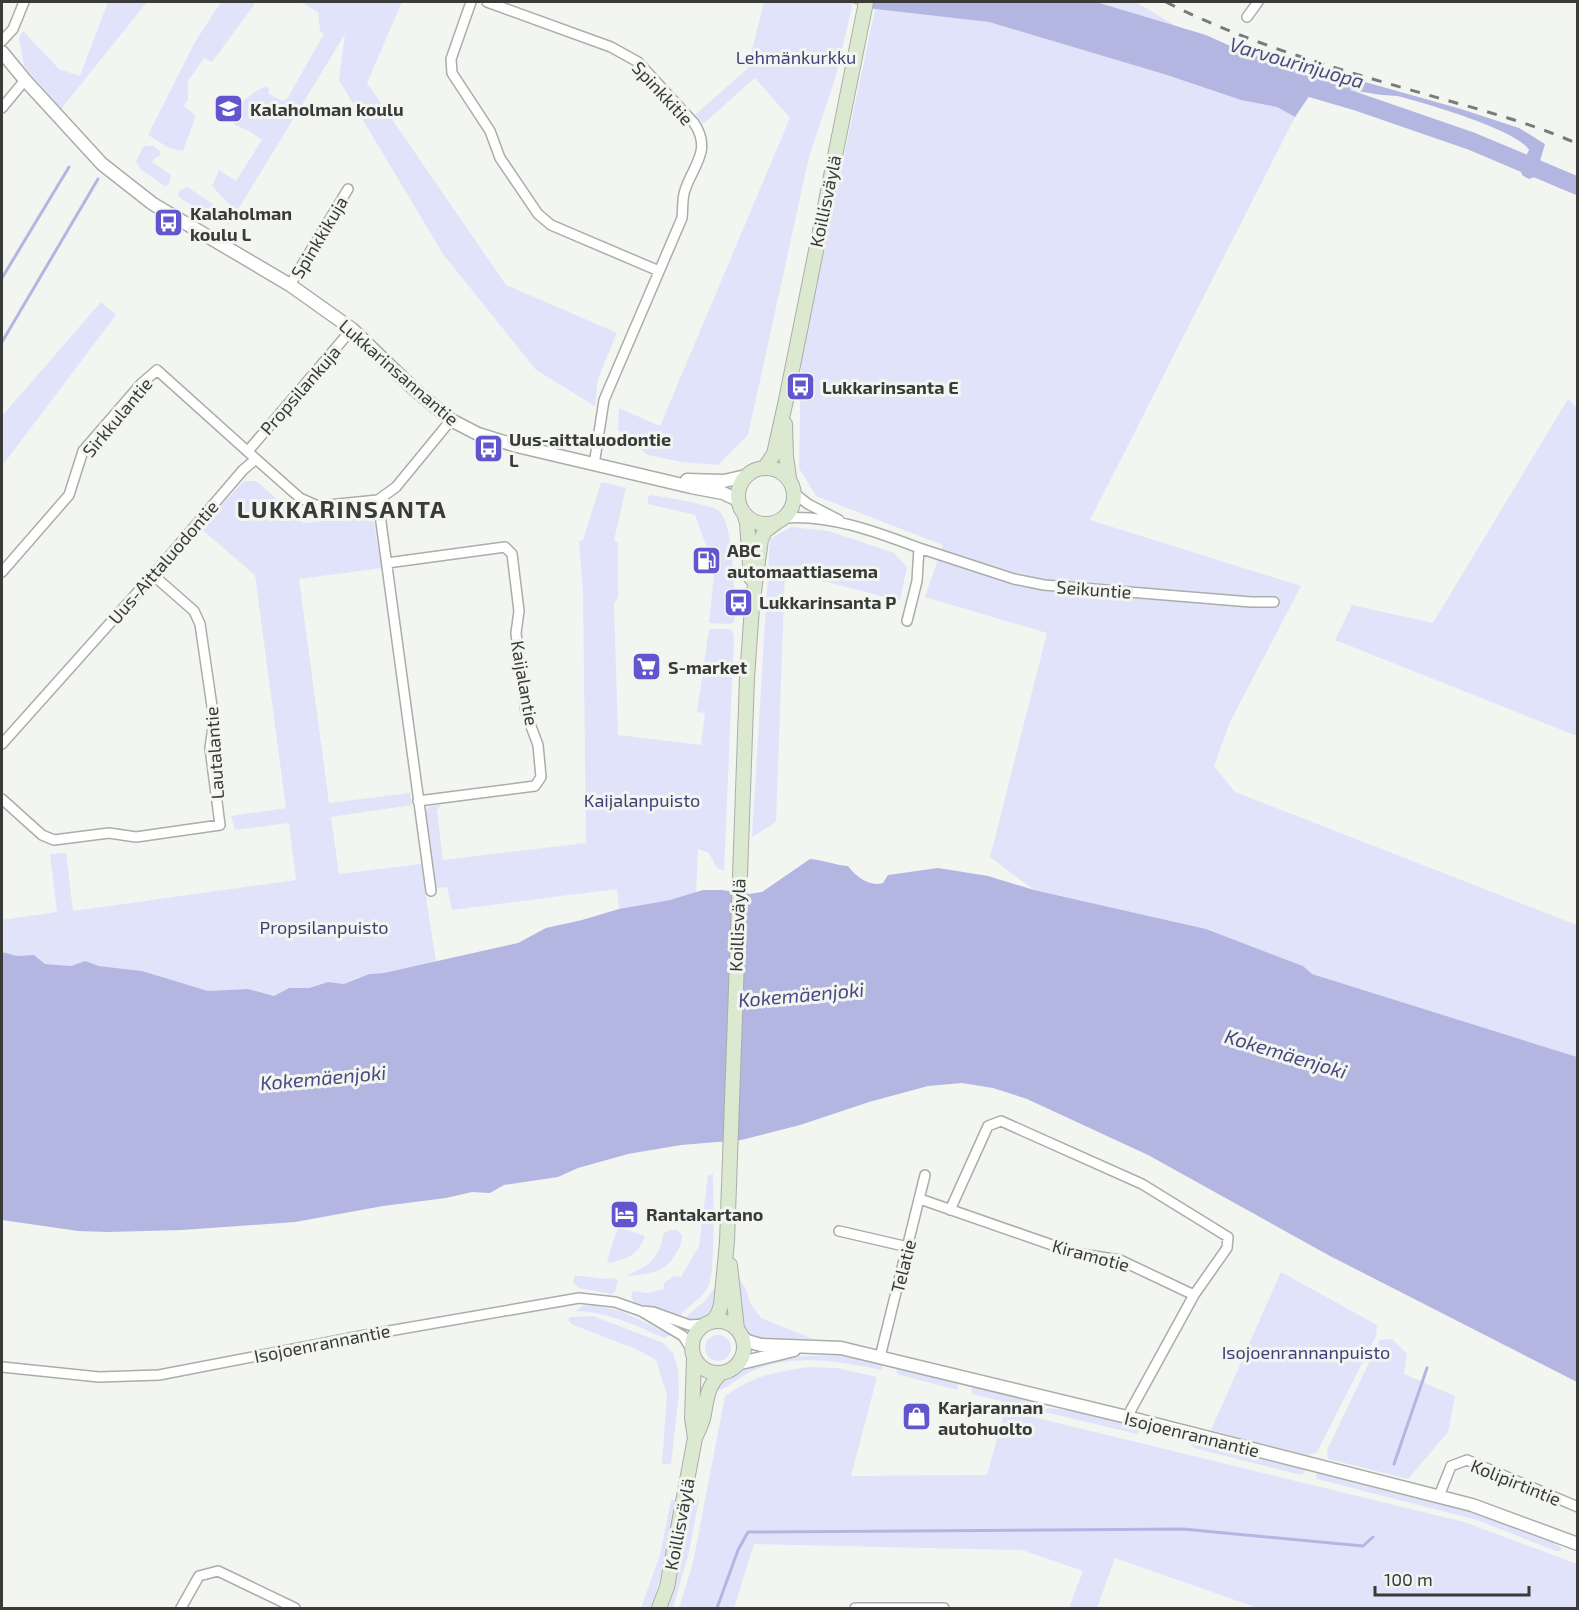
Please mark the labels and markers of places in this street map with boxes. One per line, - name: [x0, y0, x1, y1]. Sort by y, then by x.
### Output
- school or university icon: Kalaholman koulu: [213, 93, 245, 125]
- place label: Kalaholman koulu: [250, 98, 404, 120]
- place label: Kalaholman koulu L: [190, 202, 292, 245]
- bus stop icon: Kalaholman koulu L: [153, 207, 185, 239]
- bus stop icon: Lukkarinsanta E: [785, 371, 817, 403]
- place label: Lukkarinsanta E: [822, 376, 959, 398]
- place label: Uus-aittaluodontie L: [509, 428, 671, 471]
- bus stop icon: Uus-aittaluodontie L: [472, 433, 504, 465]
- place label: ABC automaattiasema: [727, 539, 878, 582]
- fuel station icon: ABC automaattiasema: [690, 544, 722, 576]
- bus stop icon: Lukkarinsanta P: [722, 586, 754, 618]
- place label: Lukkarinsanta P: [759, 591, 896, 613]
- supermarket icon: S-market: [631, 651, 663, 683]
- place label: S-market: [668, 656, 748, 678]
- hotel icon: Rantakartano: [609, 1198, 641, 1230]
- place label: Rantakartano: [646, 1203, 763, 1225]
- place label: Karjarannan autohuolto: [938, 1396, 1043, 1439]
- shop icon: Karjarannan autohuolto: [901, 1401, 933, 1433]

